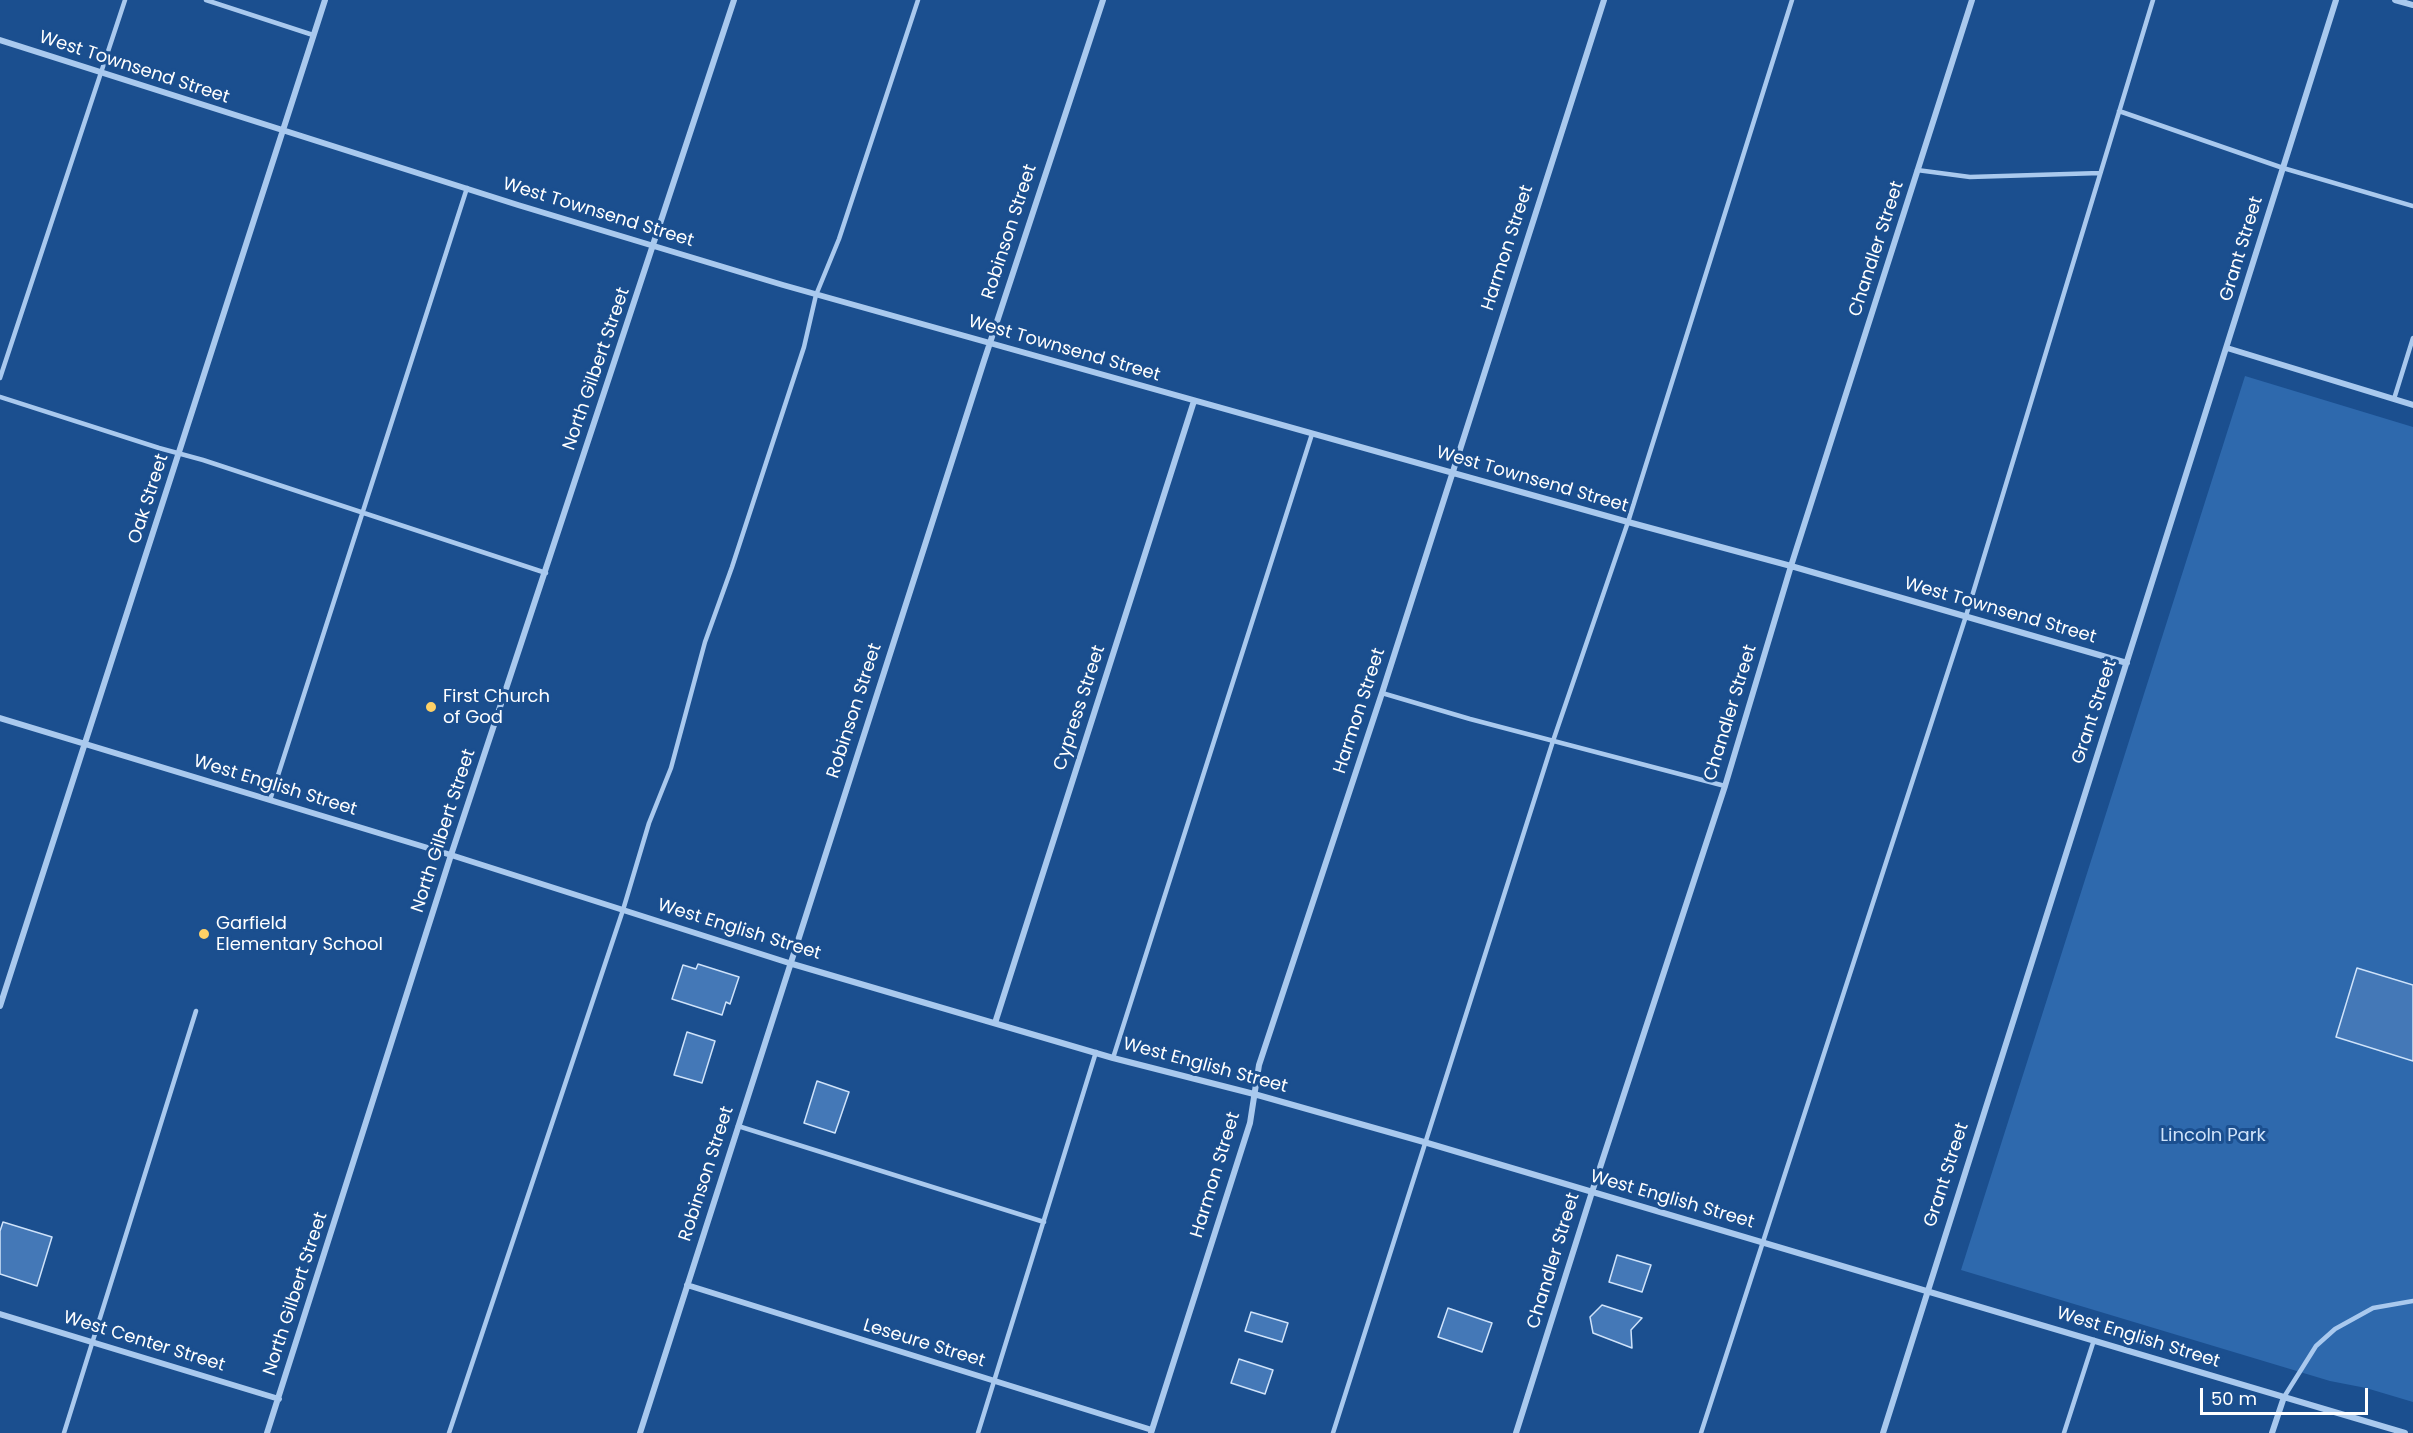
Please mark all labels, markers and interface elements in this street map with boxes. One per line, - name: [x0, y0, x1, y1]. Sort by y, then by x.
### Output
- street label: West Townsend Street: [36, 27, 232, 109]
- street label: Robinson Street: [978, 162, 1042, 302]
- street label: West Townsend Street: [500, 174, 696, 252]
- street label: Chandler Street: [1845, 179, 1909, 319]
- street label: Harmon Street: [1478, 183, 1538, 313]
- street label: Grant Street: [2216, 194, 2268, 304]
- street label: North Gilbert Street: [559, 285, 635, 453]
- street label: West Townsend Street: [965, 311, 1163, 387]
- street label: West Townsend Street: [1433, 442, 1631, 518]
- street label: Oak Street: [124, 451, 174, 547]
- street label: West Townsend Street: [1901, 573, 2099, 649]
- street label: Robinson Street: [823, 641, 887, 781]
- street label: Chandler Street: [1700, 642, 1762, 784]
- street label: Cypress Street: [1050, 643, 1110, 773]
- street label: Harmon Street: [1330, 646, 1390, 776]
- street label: Grant Street: [2068, 657, 2122, 767]
- place label: First Church of God: [443, 686, 550, 728]
- marker: First Church of God: [424, 700, 438, 714]
- street label: North Gilbert Street: [407, 746, 481, 916]
- street label: West English Street: [191, 751, 359, 821]
- street label: West English Street: [655, 895, 823, 965]
- place label: Garfield Elementary School: [216, 913, 383, 956]
- marker: Garfield Elementary School: [197, 927, 211, 941]
- street label: West English Street: [1120, 1034, 1290, 1098]
- street label: Robinson Street: [675, 1104, 739, 1244]
- street label: Harmon Street: [1187, 1109, 1245, 1241]
- street label: Grant Street: [1920, 1120, 1974, 1230]
- park label: Lincoln Park: [2160, 1125, 2266, 1147]
- street label: West English Street: [1587, 1166, 1757, 1234]
- street label: Chandler Street: [1523, 1190, 1585, 1332]
- street label: North Gilbert Street: [259, 1209, 333, 1379]
- street label: West English Street: [2054, 1303, 2222, 1373]
- street label: West Center Street: [61, 1307, 227, 1377]
- street label: Leseure Street: [860, 1315, 988, 1373]
- scale bar: [2203, 1376, 2371, 1414]
- text: 50 m: [2211, 1386, 2257, 1411]

